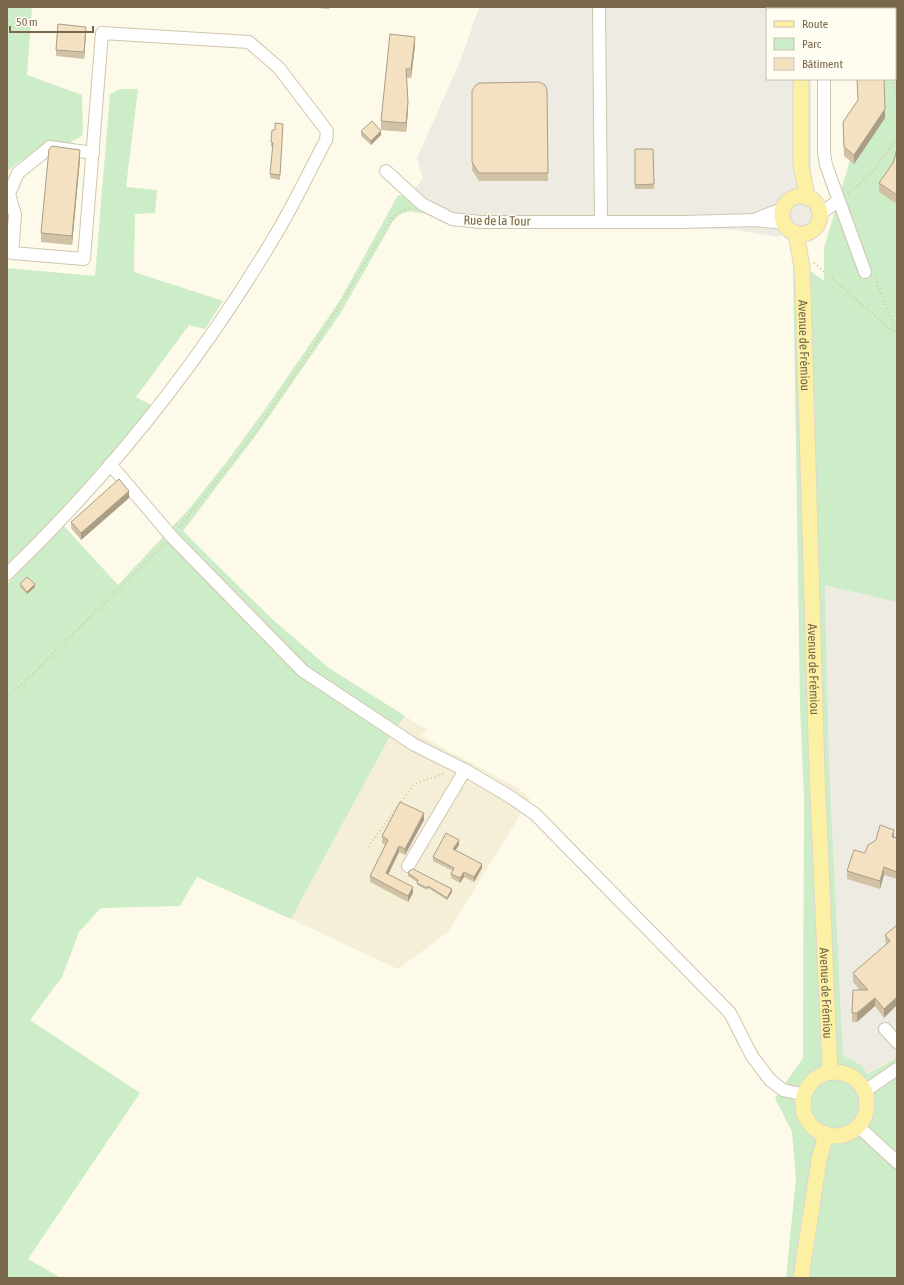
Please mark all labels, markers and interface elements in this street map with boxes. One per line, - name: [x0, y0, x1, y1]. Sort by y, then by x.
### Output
- scale bar: [10, 8, 93, 34]
- legend: [766, 8, 896, 80]
- text: 50 m: [16, 15, 38, 29]
- text: Route: [802, 17, 828, 31]
- text: Parc: [802, 37, 822, 51]
- text: Bâtiment: [802, 57, 843, 71]
- street label: Rue de la Tour: [463, 212, 531, 229]
- street label: Avenue de Frémiou: [795, 300, 813, 391]
- street label: Avenue de Frémiou: [805, 624, 822, 715]
- street label: Avenue de Frémiou: [817, 947, 836, 1039]

